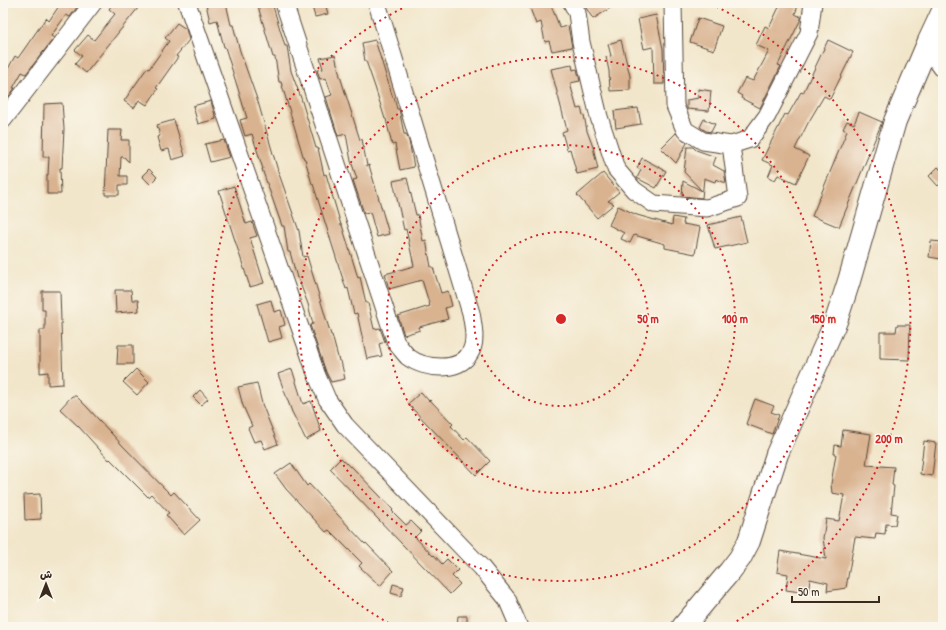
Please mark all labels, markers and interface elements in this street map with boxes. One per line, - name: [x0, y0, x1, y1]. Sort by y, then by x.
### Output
- text: 50 m: [637, 310, 659, 327]
- text: 100 m: [722, 310, 748, 327]
- text: 150 m: [810, 310, 836, 327]
- centre of rings: [554, 312, 568, 326]
- text: 200 m: [875, 430, 903, 447]
- north arrow: [26, 564, 66, 604]
- text: ش: [40, 567, 52, 581]
- scale bar: [792, 578, 879, 604]
- text: 50 m: [798, 583, 819, 600]

